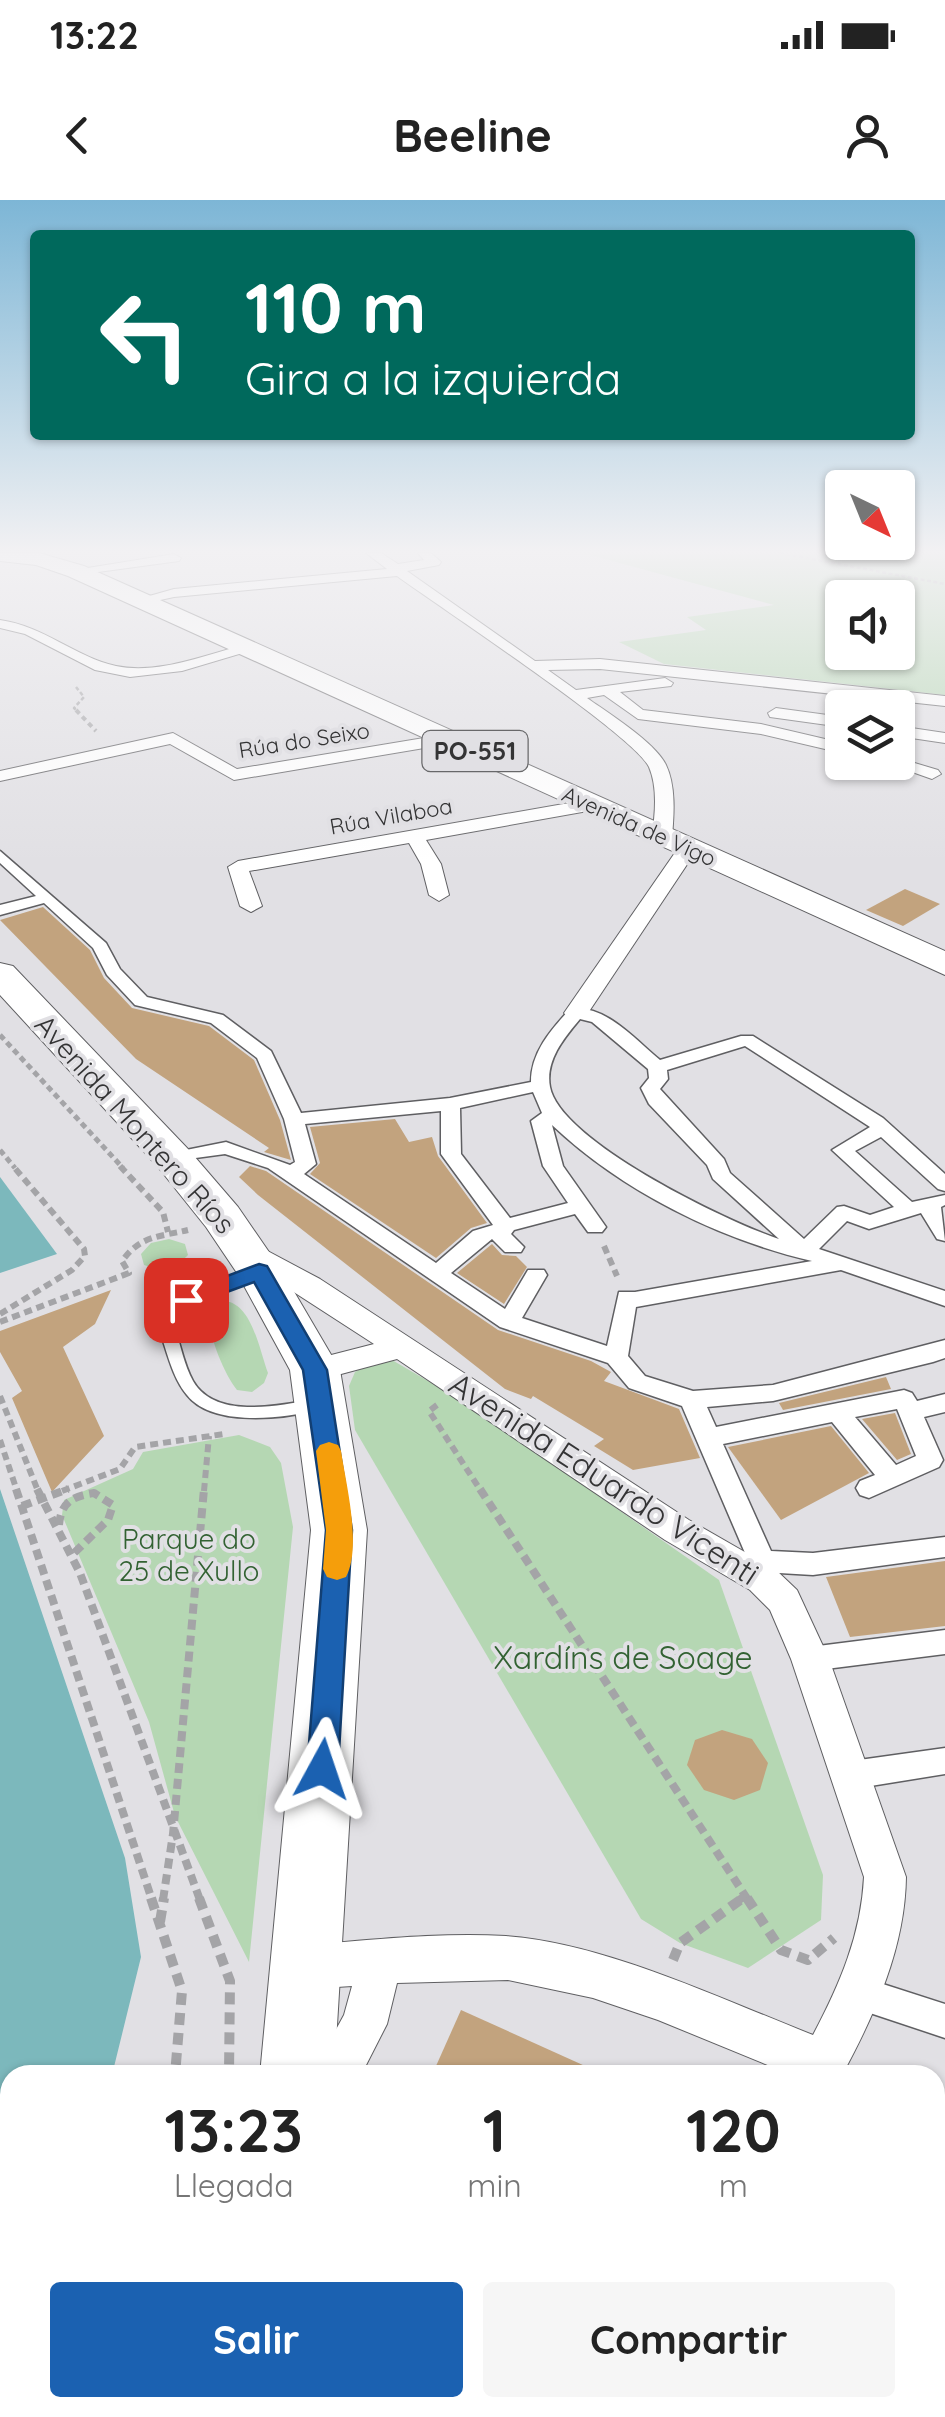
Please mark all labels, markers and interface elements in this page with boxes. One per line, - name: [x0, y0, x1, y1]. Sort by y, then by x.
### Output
- text: 13:22: [50, 11, 139, 59]
- text: Beeline: [393, 107, 552, 163]
- icon: back: [50, 108, 105, 163]
- icon: person: [840, 108, 895, 163]
- text: 110 m: [245, 263, 427, 351]
- icon: left: [80, 270, 210, 400]
- text: Gira a la izquierda: [245, 350, 621, 406]
- north arrow: [825, 470, 915, 560]
- map controls: [825, 470, 915, 780]
- button: sound: [825, 580, 915, 670]
- button: layers: [825, 690, 915, 780]
- street label: Rúa do Seixo: [237, 716, 371, 764]
- road number: PO-551: [422, 731, 528, 771]
- street label: Avenida de Vigo: [558, 780, 720, 872]
- street label: Rúa Vilaboa: [327, 791, 455, 841]
- street label: Avenida Montero Ríos: [28, 1007, 243, 1240]
- pin: [144, 1258, 229, 1343]
- icon: arrive: [159, 1273, 214, 1328]
- street label: Avenida Eduardo Vicenti: [442, 1363, 767, 1593]
- park label: Parque do 25 de Xullo: [119, 1521, 259, 1588]
- park label: Xardíns de Soage: [493, 1637, 753, 1677]
- position arrow: [270, 1717, 374, 1821]
- text: 13:23: [164, 2092, 303, 2167]
- text: 1: [483, 2092, 506, 2167]
- text: 120: [686, 2092, 781, 2167]
- text: Llegada: [174, 2165, 294, 2205]
- text: min: [467, 2165, 522, 2205]
- text: m: [719, 2165, 748, 2205]
- button: Salir: [50, 2282, 463, 2397]
- button: Compartir: [483, 2282, 895, 2397]

